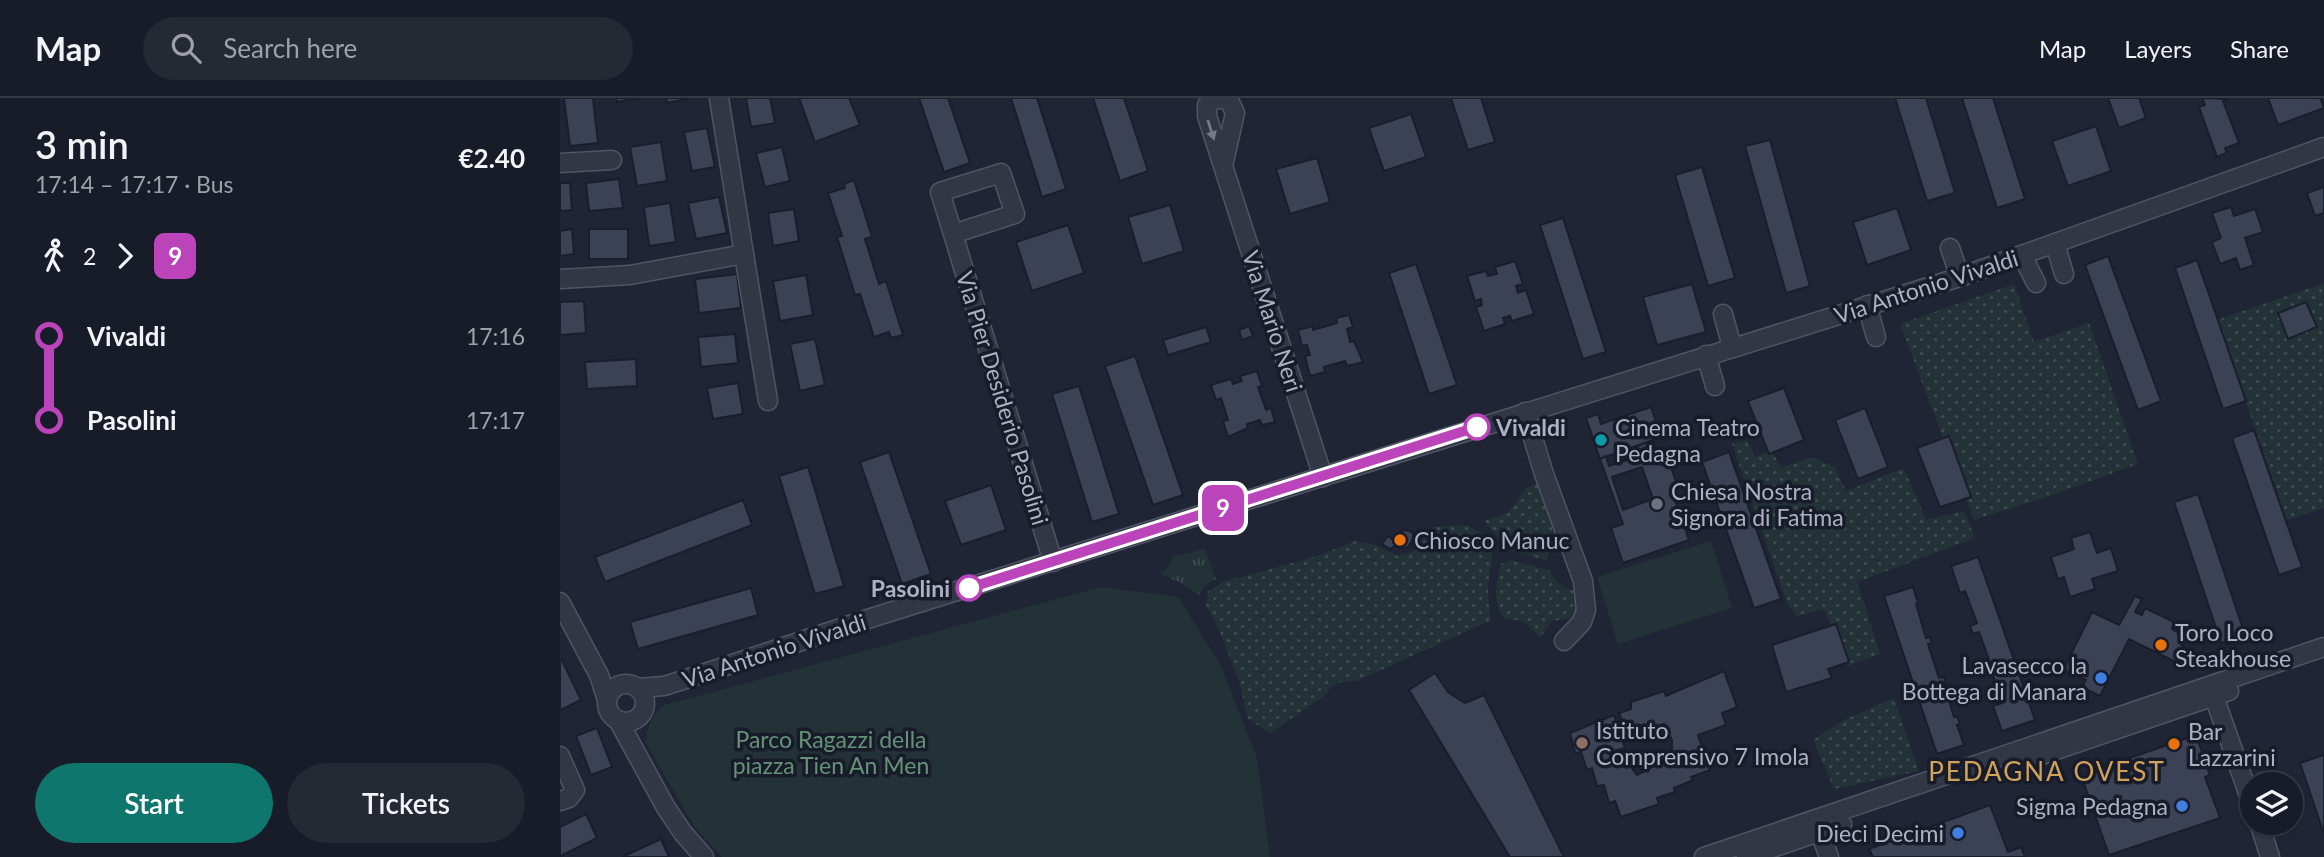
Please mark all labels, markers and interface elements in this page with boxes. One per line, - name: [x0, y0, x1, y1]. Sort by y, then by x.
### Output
- search box: [143, 17, 633, 80]
- text: Map: [35, 28, 101, 68]
- icon: search: [167, 29, 205, 67]
- text: Search here: [223, 32, 357, 64]
- text: Map: [2039, 34, 2086, 63]
- text: Layers: [2124, 34, 2192, 63]
- text: Share: [2230, 34, 2289, 63]
- one-way arrow: [1207, 120, 1217, 141]
- text: 3 min: [35, 121, 129, 167]
- text: €2.40: [459, 142, 525, 174]
- text: 17:14 – 17:17 · Bus: [35, 170, 234, 198]
- icon: walk: [35, 237, 73, 275]
- icon: forward: [106, 237, 144, 275]
- text: 9: [168, 241, 182, 270]
- text: 2: [83, 242, 96, 270]
- street label: Via Antonio Vivaldi: [1831, 243, 2021, 329]
- street label: Via Mario Neri: [1237, 247, 1309, 395]
- street label: Via Pier Desiderio Pasolini: [951, 268, 1055, 528]
- text: Vivaldi: [87, 320, 166, 352]
- text: 17:16: [466, 322, 525, 350]
- text: Pasolini: [87, 404, 177, 436]
- text: 17:17: [466, 406, 525, 434]
- place label: Vivaldi: [1495, 413, 1566, 441]
- place label: Cinema Teatro Pedagna: [1615, 413, 1760, 467]
- marker: Vivaldi: [1464, 414, 1490, 440]
- marker: Cinema Teatro Pedagna: [1593, 432, 1609, 448]
- place label: Chiesa Nostra Signora di Fatima: [1671, 477, 1844, 531]
- line badge: 9: [1200, 485, 1246, 531]
- text: 9: [1216, 493, 1230, 522]
- marker: Chiesa Nostra Signora di Fatima: [1649, 496, 1665, 512]
- place label: Chiosco Manuc: [1414, 526, 1570, 554]
- marker: Chiosco Manuc: [1392, 532, 1408, 548]
- place label: Pasolini: [871, 574, 950, 602]
- marker: Pasolini: [956, 575, 982, 601]
- street label: Via Antonio Vivaldi: [679, 607, 869, 693]
- place label: Toro Loco Steakhouse: [2175, 618, 2291, 672]
- marker: Toro Loco Steakhouse: [2153, 637, 2169, 653]
- place label: Lavasecco la Bottega di Manara: [1902, 651, 2087, 705]
- marker: Lavasecco la Bottega di Manara: [2093, 670, 2109, 686]
- place label: Istituto Comprensivo 7 Imola: [1596, 716, 1809, 770]
- place label: Bar Lazzarini: [2188, 717, 2276, 771]
- park label: Parco Ragazzi della piazza Tien An Men: [733, 725, 929, 779]
- marker: Istituto Comprensivo 7 Imola: [1574, 735, 1590, 751]
- marker: Bar Lazzarini: [2166, 736, 2182, 752]
- district label: PEDAGNA OVEST: [1928, 755, 2166, 787]
- button: Start: [35, 763, 273, 843]
- button: Tickets: [287, 763, 525, 843]
- map controls: [2240, 772, 2303, 835]
- button: layers: [2240, 772, 2303, 835]
- place label: Sigma Pedagna: [2016, 792, 2168, 820]
- marker: Sigma Pedagna: [2174, 798, 2190, 814]
- place label: Dieci Decimi: [1816, 819, 1944, 847]
- marker: Dieci Decimi: [1950, 825, 1966, 841]

